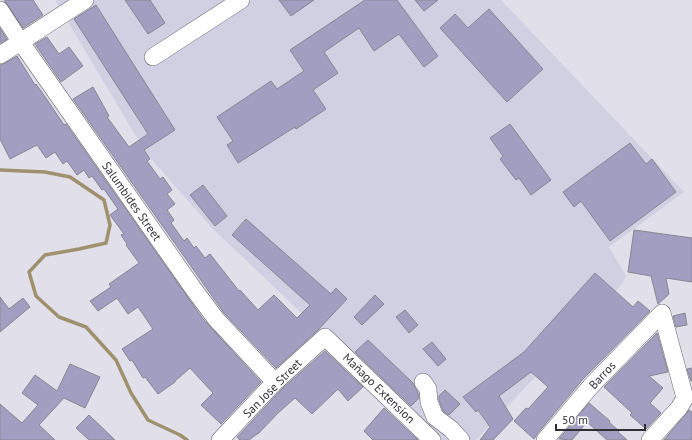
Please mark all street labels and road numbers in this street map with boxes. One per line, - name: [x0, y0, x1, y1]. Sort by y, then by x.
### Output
- street label: Salumbides Street: [99, 159, 165, 243]
- street label: Mañago Extension: [340, 350, 418, 426]
- street label: San Jose Street: [239, 355, 305, 421]
- street label: Barros: [585, 358, 619, 392]

